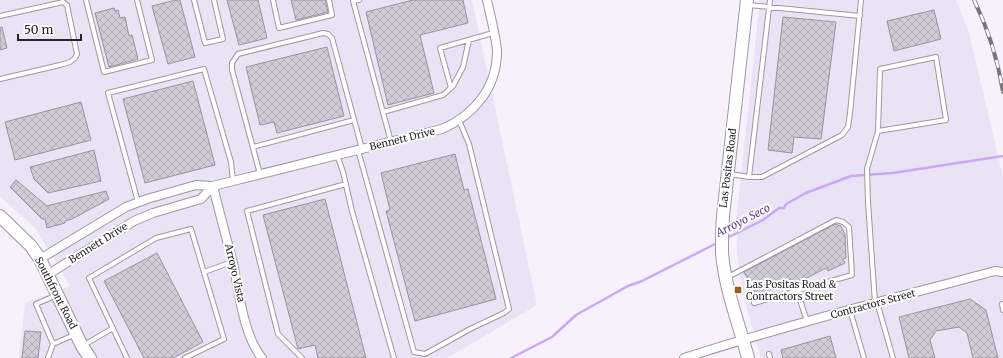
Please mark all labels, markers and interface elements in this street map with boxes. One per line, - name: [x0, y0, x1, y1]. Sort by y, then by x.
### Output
- scale bar: [18, 16, 81, 42]
- text: 50 m: [24, 22, 53, 37]
- street label: Bennett Drive: [368, 125, 436, 153]
- street label: Las Positas Road: [717, 127, 739, 209]
- water label: Arroyo Seco: [713, 200, 773, 240]
- street label: Bennett Drive: [66, 220, 130, 266]
- street label: Arroyo Vista: [222, 242, 248, 304]
- street label: Southfront Road: [32, 255, 80, 331]
- place label: Las Positas Road & Contractors Street: [746, 278, 836, 303]
- marker: Las Positas Road & Contractors Street: [733, 285, 743, 295]
- street label: Contractors Street: [829, 286, 917, 322]

